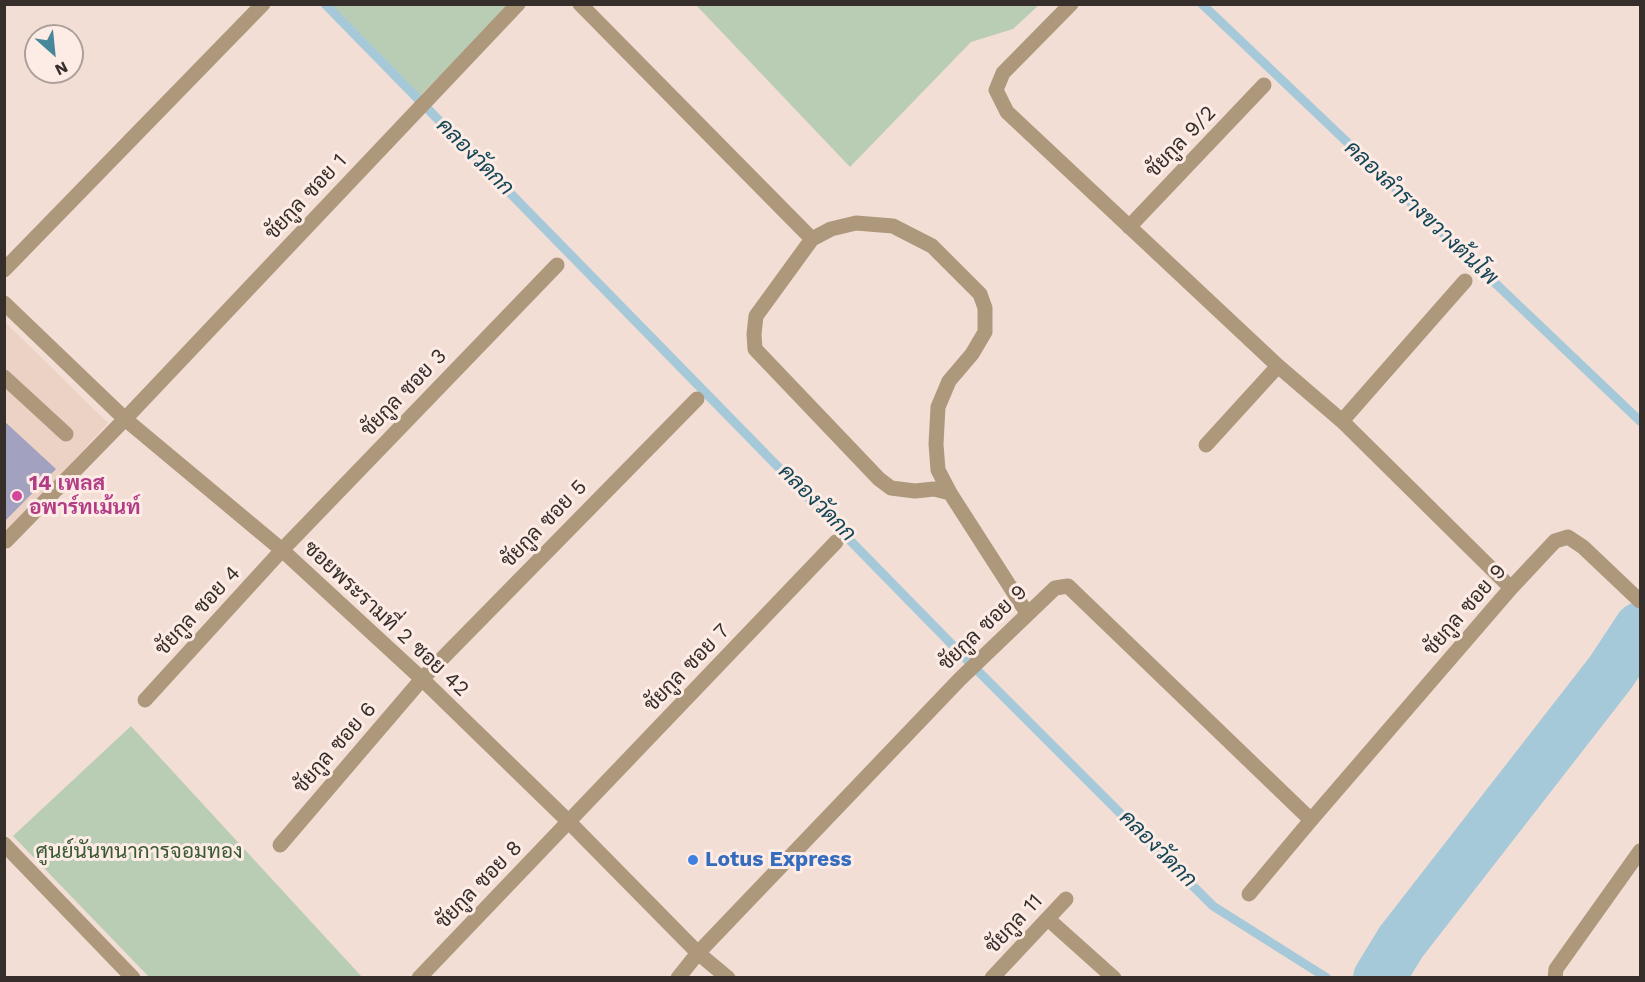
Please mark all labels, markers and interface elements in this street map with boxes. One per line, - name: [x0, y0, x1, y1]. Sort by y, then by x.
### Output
- north arrow: [24, 24, 84, 84]
- text: N: [52, 58, 71, 80]
- street label: ชัยกูล 9/2: [1141, 101, 1221, 183]
- water label: คลองวัดกก: [431, 113, 519, 201]
- water label: คลองลำรางขวางต้นโพ: [1339, 135, 1503, 291]
- street label: ชัยกูล ซอย 1: [260, 149, 352, 245]
- street label: ชัยกูล ซอย 3: [356, 344, 452, 442]
- water label: คลองวัดกก: [773, 459, 861, 547]
- place label: 14 เพลส อพาร์ทเม้นท์: [29, 471, 141, 521]
- street label: ชัยกูล ซอย 5: [496, 475, 592, 573]
- marker: 14 เพลส อพาร์ทเม้นท์: [10, 489, 24, 503]
- street label: ซอยพระรามที่ 2 ซอย 42: [298, 536, 474, 702]
- street label: ชัยกูล ซอย 9: [1418, 559, 1512, 661]
- street label: ชัยกูล ซอย 4: [150, 561, 246, 661]
- street label: ชัยกูล ซอย 9: [933, 579, 1033, 677]
- street label: ชัยกูล ซอย 7: [639, 619, 735, 717]
- street label: ชัยกูล ซอย 6: [288, 697, 382, 799]
- water label: คลองวัดกก: [1114, 805, 1202, 893]
- street label: ชัยกูล ซอย 8: [430, 835, 528, 935]
- park label: ศูนย์นันทนาการจอมทอง: [35, 839, 243, 865]
- place label: Lotus Express: [705, 847, 852, 873]
- marker: Lotus Express: [686, 853, 700, 867]
- street label: ชัยกูล 11: [980, 889, 1048, 959]

